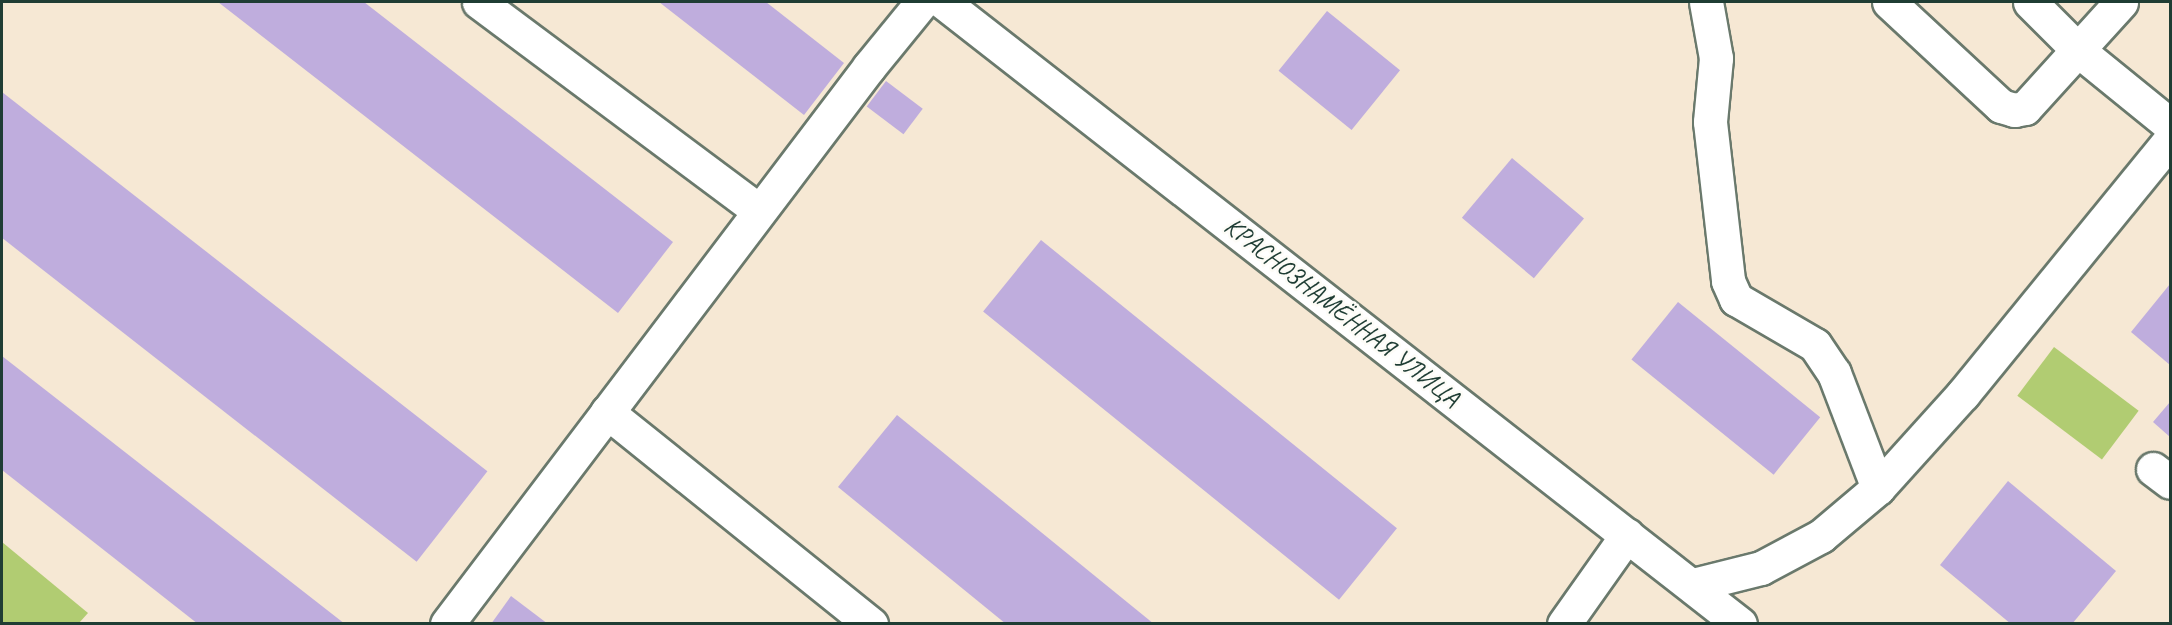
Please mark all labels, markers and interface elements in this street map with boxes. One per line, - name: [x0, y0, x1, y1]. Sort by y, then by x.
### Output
- street label: КРАСНОЗНАМЁННАЯ УЛИЦА: [1219, 211, 1465, 413]

